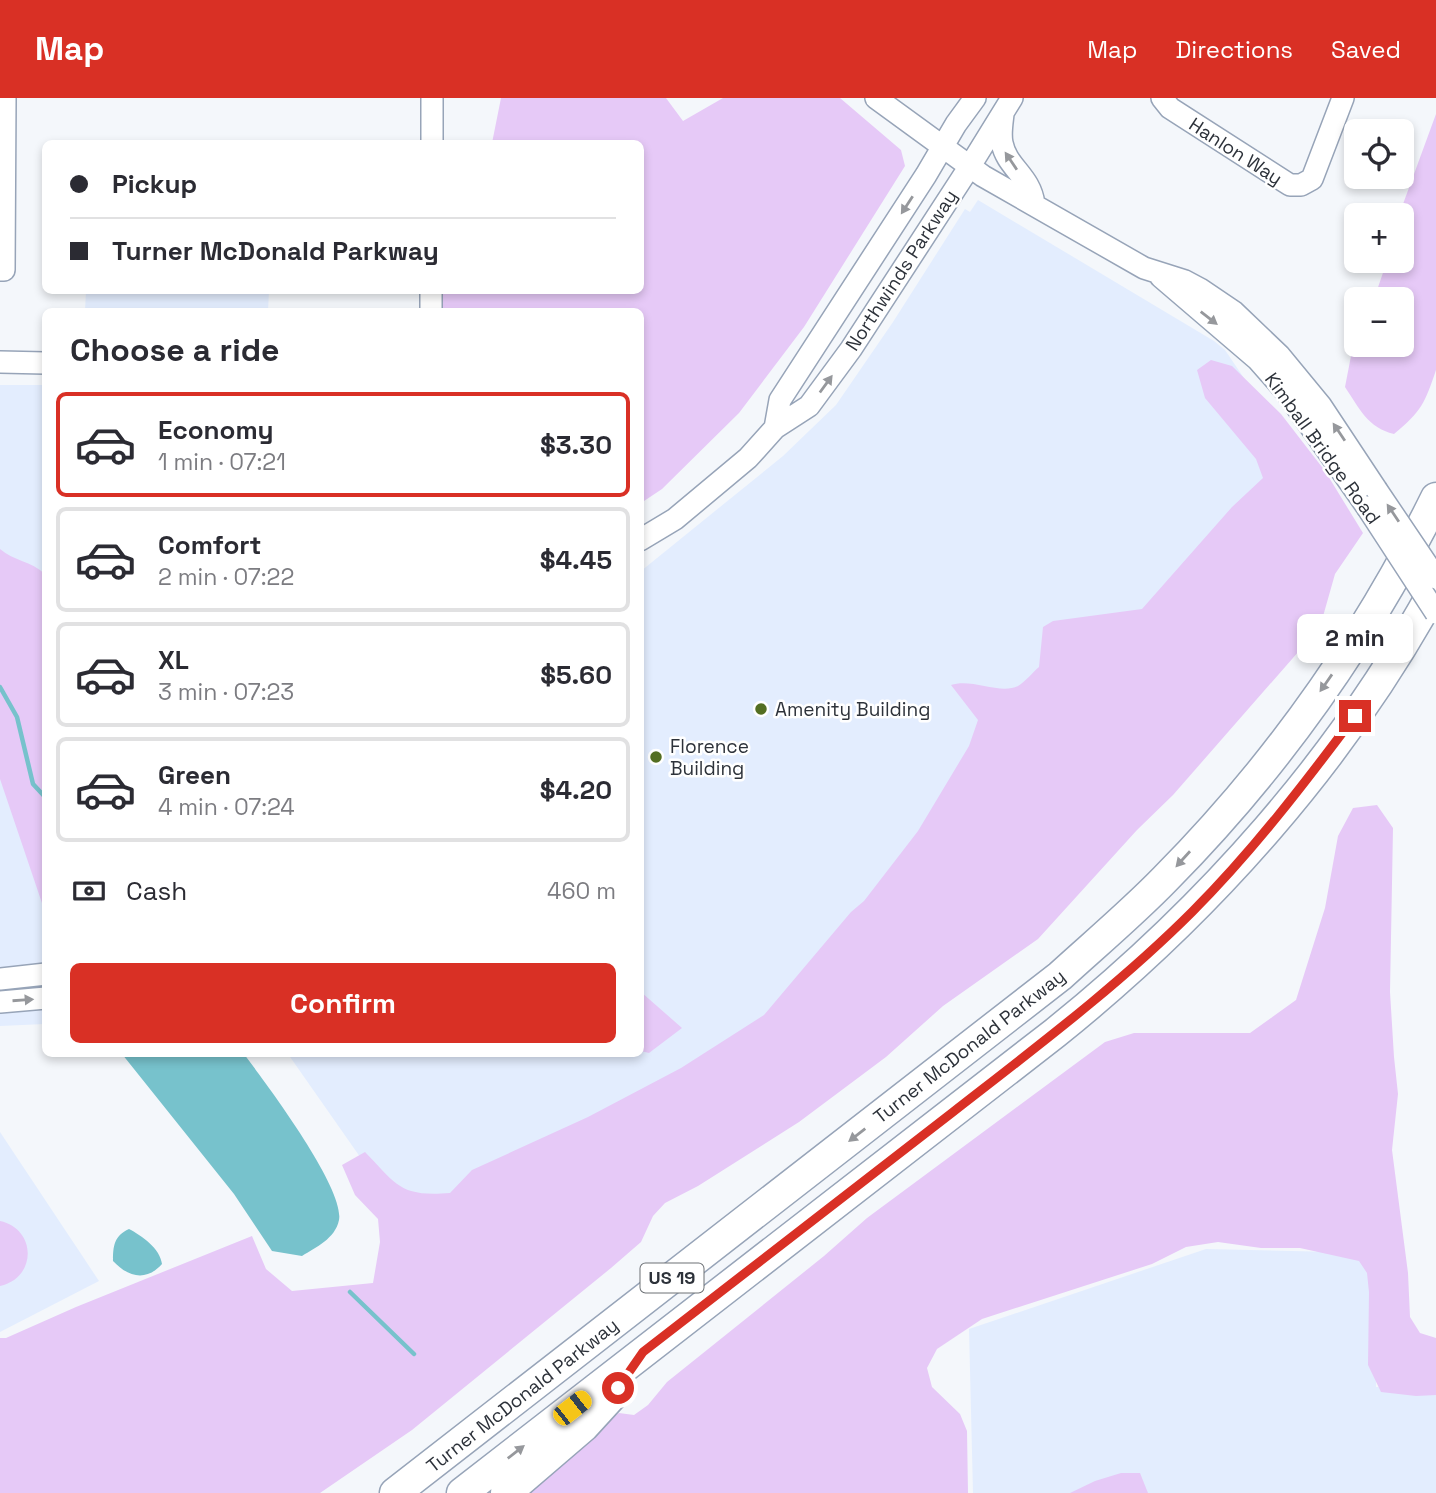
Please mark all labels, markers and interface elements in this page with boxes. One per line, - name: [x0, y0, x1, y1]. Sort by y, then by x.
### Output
- text: Map: [35, 28, 104, 70]
- text: Map: [1087, 34, 1137, 65]
- text: Directions: [1175, 34, 1293, 65]
- text: Saved: [1331, 34, 1401, 65]
- street label: Hanlon Way: [1184, 112, 1287, 191]
- map controls: [1344, 119, 1414, 357]
- button: locate: [1344, 119, 1414, 189]
- one-way arrow: [1005, 151, 1018, 170]
- text: Pickup: [112, 167, 197, 201]
- street label: Northwinds Parkway: [840, 185, 963, 356]
- one-way arrow: [901, 195, 914, 214]
- button: +: [1344, 203, 1414, 273]
- text: Turner McDonald Parkway: [112, 234, 439, 268]
- button: −: [1344, 287, 1414, 357]
- one-way arrow: [1199, 310, 1217, 325]
- text: Choose a ride: [70, 330, 280, 370]
- street label: Kimball Bridge Road: [1259, 368, 1386, 529]
- one-way arrow: [818, 375, 833, 393]
- icon: car: [74, 413, 137, 476]
- text: Economy: [158, 413, 274, 447]
- one-way arrow: [1332, 422, 1345, 442]
- text: $3.30: [540, 428, 612, 462]
- text: 1 min · 07:21: [158, 447, 286, 477]
- one-way arrow: [1386, 504, 1400, 522]
- icon: car: [74, 528, 137, 591]
- text: Comfort: [158, 528, 261, 562]
- text: $4.45: [540, 543, 612, 577]
- text: 2 min · 07:22: [158, 562, 294, 592]
- callout: 2 min: [1297, 614, 1413, 664]
- text: 2 min: [1325, 623, 1385, 653]
- icon: car: [74, 643, 137, 706]
- text: XL: [158, 643, 189, 677]
- text: $5.60: [540, 658, 612, 692]
- one-way arrow: [1319, 674, 1333, 692]
- text: 3 min · 07:23: [158, 677, 294, 707]
- place label: Amenity Building: [775, 697, 930, 722]
- route end: [1339, 700, 1371, 732]
- marker: Amenity Building: [753, 701, 769, 717]
- place label: Florence Building: [670, 734, 749, 781]
- marker: Florence Building: [648, 749, 664, 765]
- icon: car: [74, 758, 137, 821]
- text: Green: [158, 758, 231, 792]
- text: $4.20: [540, 773, 612, 807]
- text: 4 min · 07:24: [158, 792, 295, 822]
- one-way arrow: [1176, 851, 1191, 868]
- icon: cash: [70, 872, 108, 910]
- text: Cash: [126, 874, 187, 908]
- text: 460 m: [547, 876, 616, 906]
- button: Confirm: [70, 963, 616, 1043]
- street label: Turner McDonald Parkway: [868, 964, 1070, 1129]
- one-way arrow: [12, 994, 34, 1005]
- one-way arrow: [848, 1127, 866, 1142]
- road number: US 19: [640, 1264, 704, 1293]
- street label: Turner McDonald Parkway: [421, 1313, 623, 1478]
- route start: [602, 1372, 634, 1404]
- car: [549, 1387, 596, 1429]
- one-way arrow: [507, 1445, 525, 1459]

